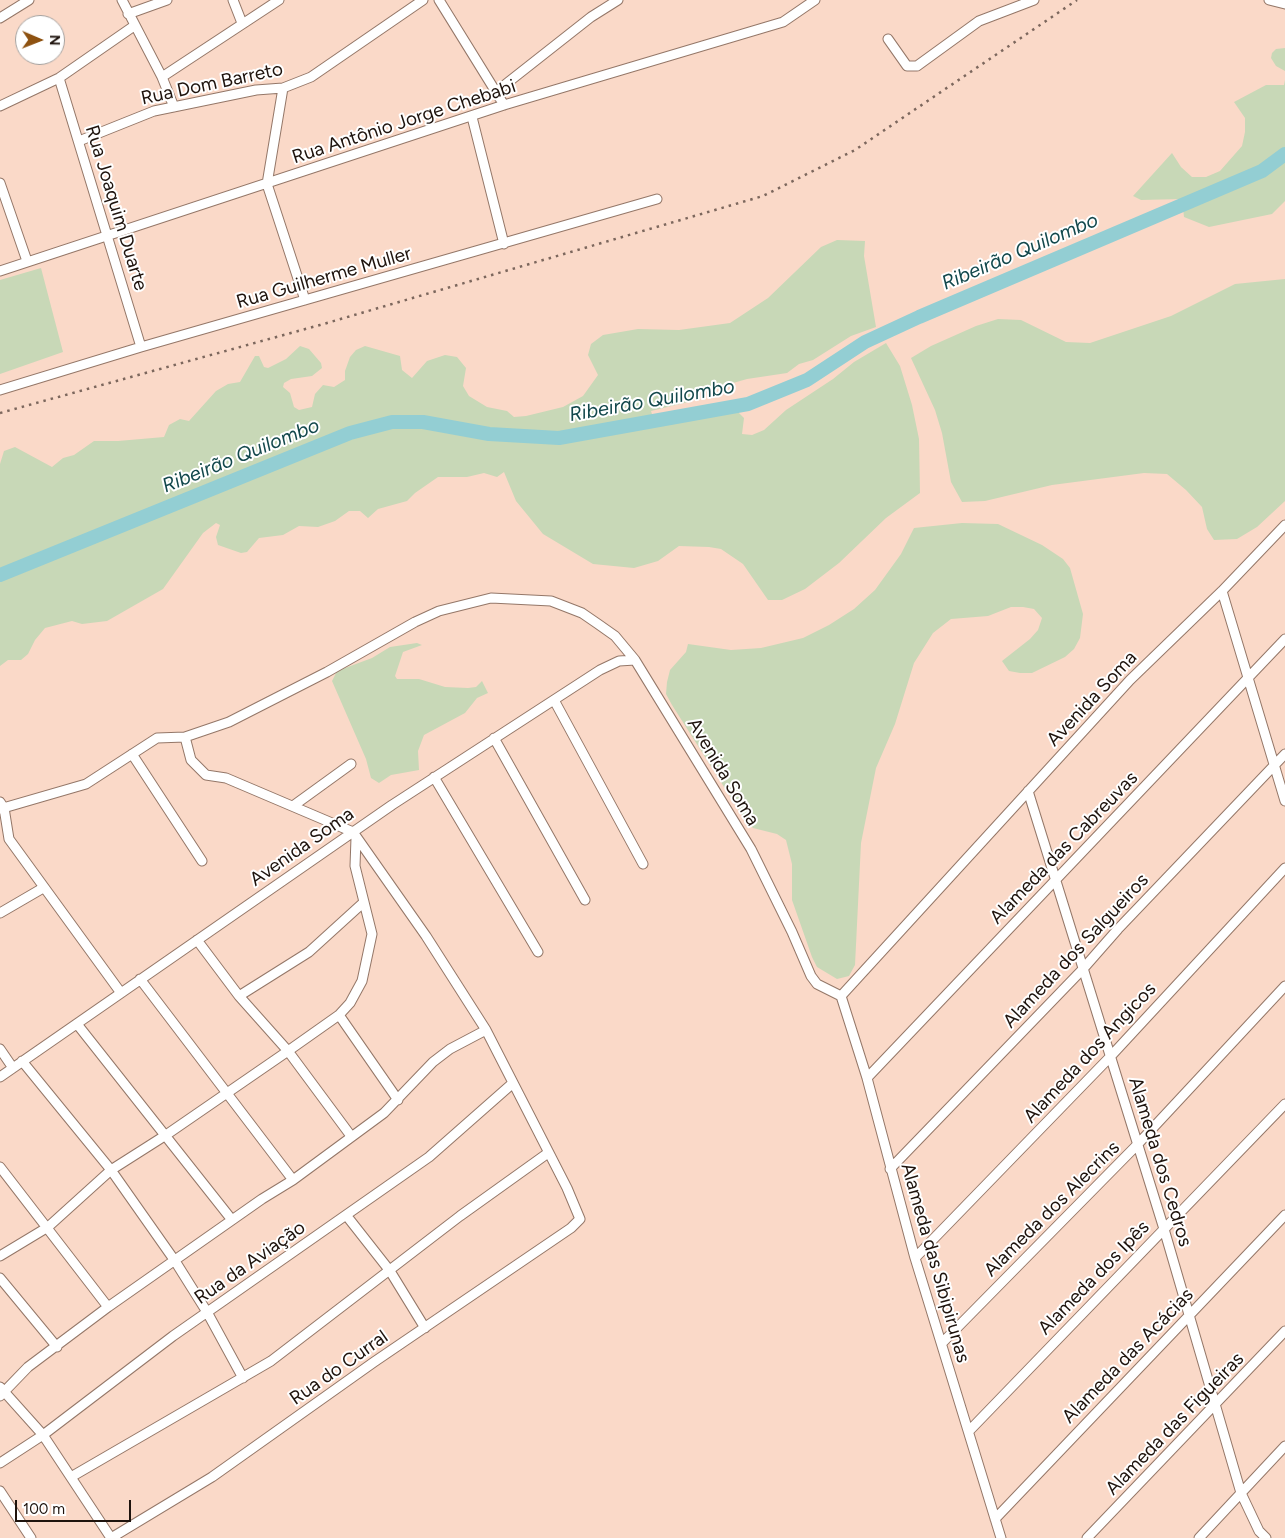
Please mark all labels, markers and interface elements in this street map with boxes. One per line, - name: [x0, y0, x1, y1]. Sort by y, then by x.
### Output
- north arrow: [15, 15, 65, 65]
- text: N: [46, 35, 63, 46]
- street label: Rua Dom Barreto: [139, 58, 285, 110]
- street label: Rua Antônio Jorge Chebabi: [289, 75, 519, 169]
- street label: Rua Joaquim Duarte: [80, 123, 152, 293]
- water label: Ribeirão Quilombo: [938, 208, 1102, 296]
- street label: Rua Guilherme Muller: [234, 242, 414, 314]
- water label: Ribeirão Quilombo: [567, 375, 737, 427]
- water label: Ribeirão Quilombo: [159, 414, 323, 498]
- street label: Avenida Soma: [1042, 647, 1142, 751]
- street label: Avenida Soma: [682, 714, 764, 830]
- street label: Alameda das Cabreuvas: [985, 767, 1143, 929]
- street label: Avenida Soma: [246, 803, 358, 891]
- street label: Alameda dos Salgueiros: [998, 869, 1154, 1033]
- street label: Alameda dos Angicos: [1019, 978, 1161, 1128]
- street label: Alameda dos Cedros: [1123, 1075, 1197, 1249]
- street label: Alameda dos Alecrins: [979, 1136, 1125, 1282]
- street label: Alameda das Sibipirunas: [896, 1161, 974, 1365]
- street label: Rua da Aviação: [190, 1216, 310, 1310]
- street label: Alameda dos Ipês: [1034, 1216, 1154, 1340]
- street label: Alameda das Acácias: [1058, 1284, 1198, 1428]
- street label: Rua do Curral: [285, 1326, 393, 1410]
- street label: Alameda das Figueiras: [1101, 1348, 1249, 1500]
- scale bar: [18, 1490, 134, 1522]
- text: 100 m: [23, 1500, 65, 1518]

